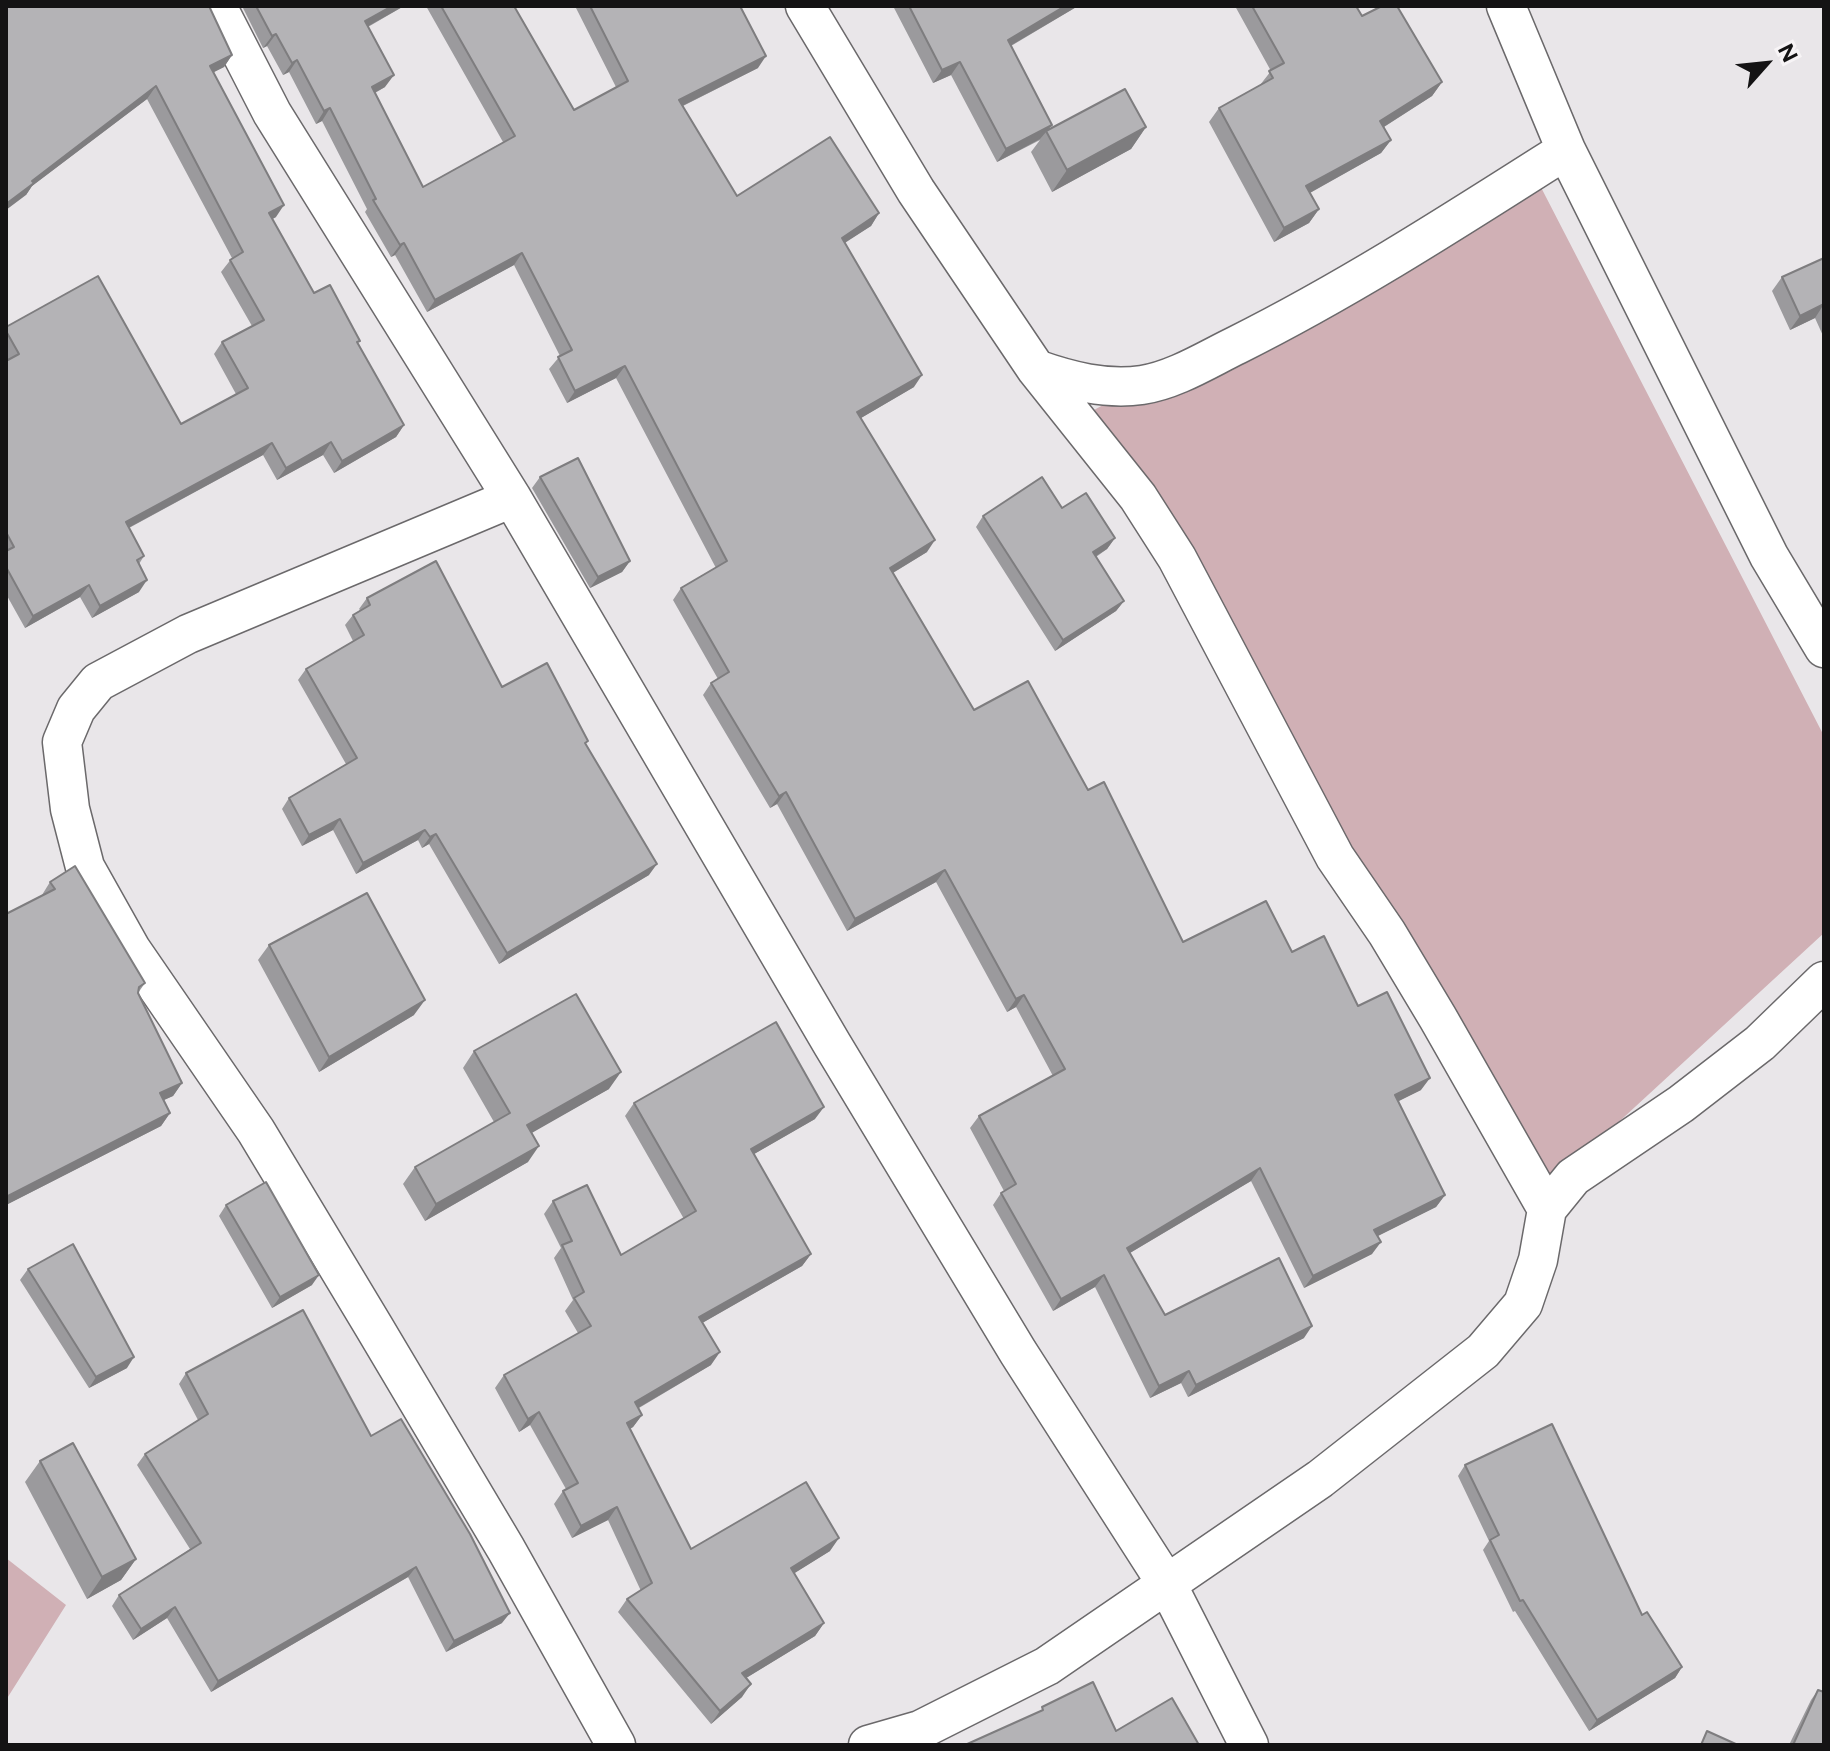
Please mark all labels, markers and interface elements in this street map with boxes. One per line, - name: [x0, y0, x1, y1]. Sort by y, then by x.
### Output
- north arrow: [1726, 24, 1806, 104]
- text: N: [1772, 39, 1804, 67]

